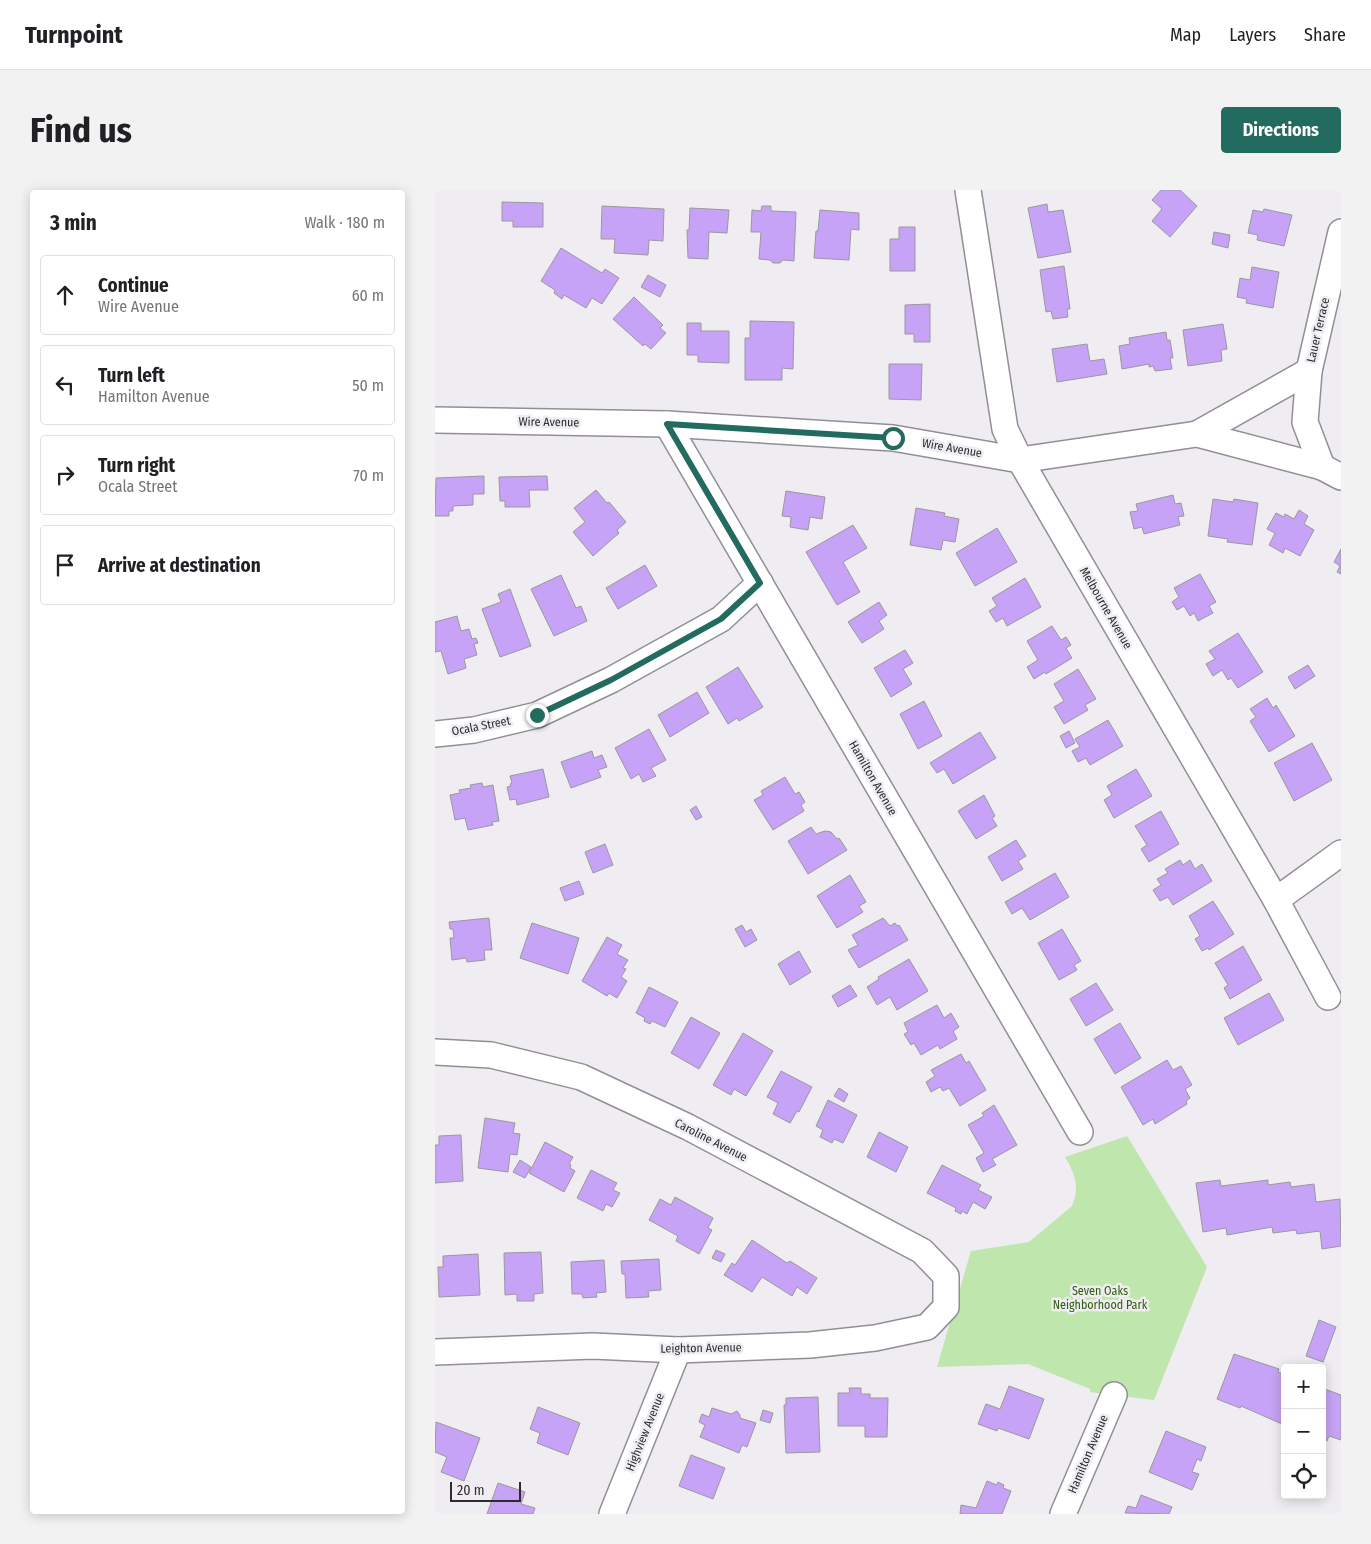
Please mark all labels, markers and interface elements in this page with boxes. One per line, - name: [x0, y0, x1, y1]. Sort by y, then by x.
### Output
- text: Turnpoint: [25, 21, 123, 49]
- text: Map: [1170, 24, 1201, 46]
- text: Layers: [1229, 24, 1276, 46]
- text: Share: [1304, 24, 1346, 46]
- button: Directions: [1221, 107, 1341, 153]
- text: Find us: [30, 109, 132, 151]
- text: 3 min: [50, 210, 97, 236]
- text: Walk · 180 m: [305, 213, 385, 232]
- text: Continue: [98, 274, 169, 297]
- icon: ahead: [51, 281, 79, 309]
- text: 60 m: [352, 286, 384, 305]
- street label: Lauer Terrace: [1304, 296, 1332, 364]
- text: Wire Avenue: [98, 297, 179, 316]
- text: Turn left: [98, 364, 165, 387]
- icon: left: [51, 371, 79, 399]
- text: 50 m: [352, 376, 384, 395]
- text: Hamilton Avenue: [98, 387, 210, 406]
- street label: Wire Avenue: [519, 414, 580, 430]
- route start: [882, 427, 905, 450]
- street label: Wire Avenue: [921, 436, 983, 460]
- text: Turn right: [98, 454, 175, 477]
- icon: right: [51, 461, 79, 489]
- text: 70 m: [353, 466, 384, 485]
- text: Ocala Street: [98, 477, 178, 496]
- icon: arrive: [51, 551, 79, 579]
- text: Arrive at destination: [98, 554, 261, 577]
- street label: Melbourne Avenue: [1077, 565, 1135, 651]
- route end: [526, 704, 549, 727]
- street label: Ocala Street: [450, 713, 512, 739]
- street label: Hamilton Avenue: [846, 738, 900, 818]
- street label: Caroline Avenue: [672, 1116, 750, 1164]
- park label: Seven Oaks Neighborhood Park: [1053, 1284, 1148, 1312]
- street label: Leighton Avenue: [660, 1340, 742, 1356]
- map controls: [1281, 1364, 1326, 1499]
- button: +: [1281, 1364, 1326, 1409]
- street label: Highview Avenue: [623, 1391, 667, 1473]
- button: −: [1281, 1409, 1326, 1454]
- street label: Hamilton Avenue: [1065, 1413, 1111, 1495]
- button: locate: [1281, 1454, 1326, 1499]
- scale bar: [450, 1479, 521, 1502]
- text: 20 m: [457, 1482, 485, 1499]

